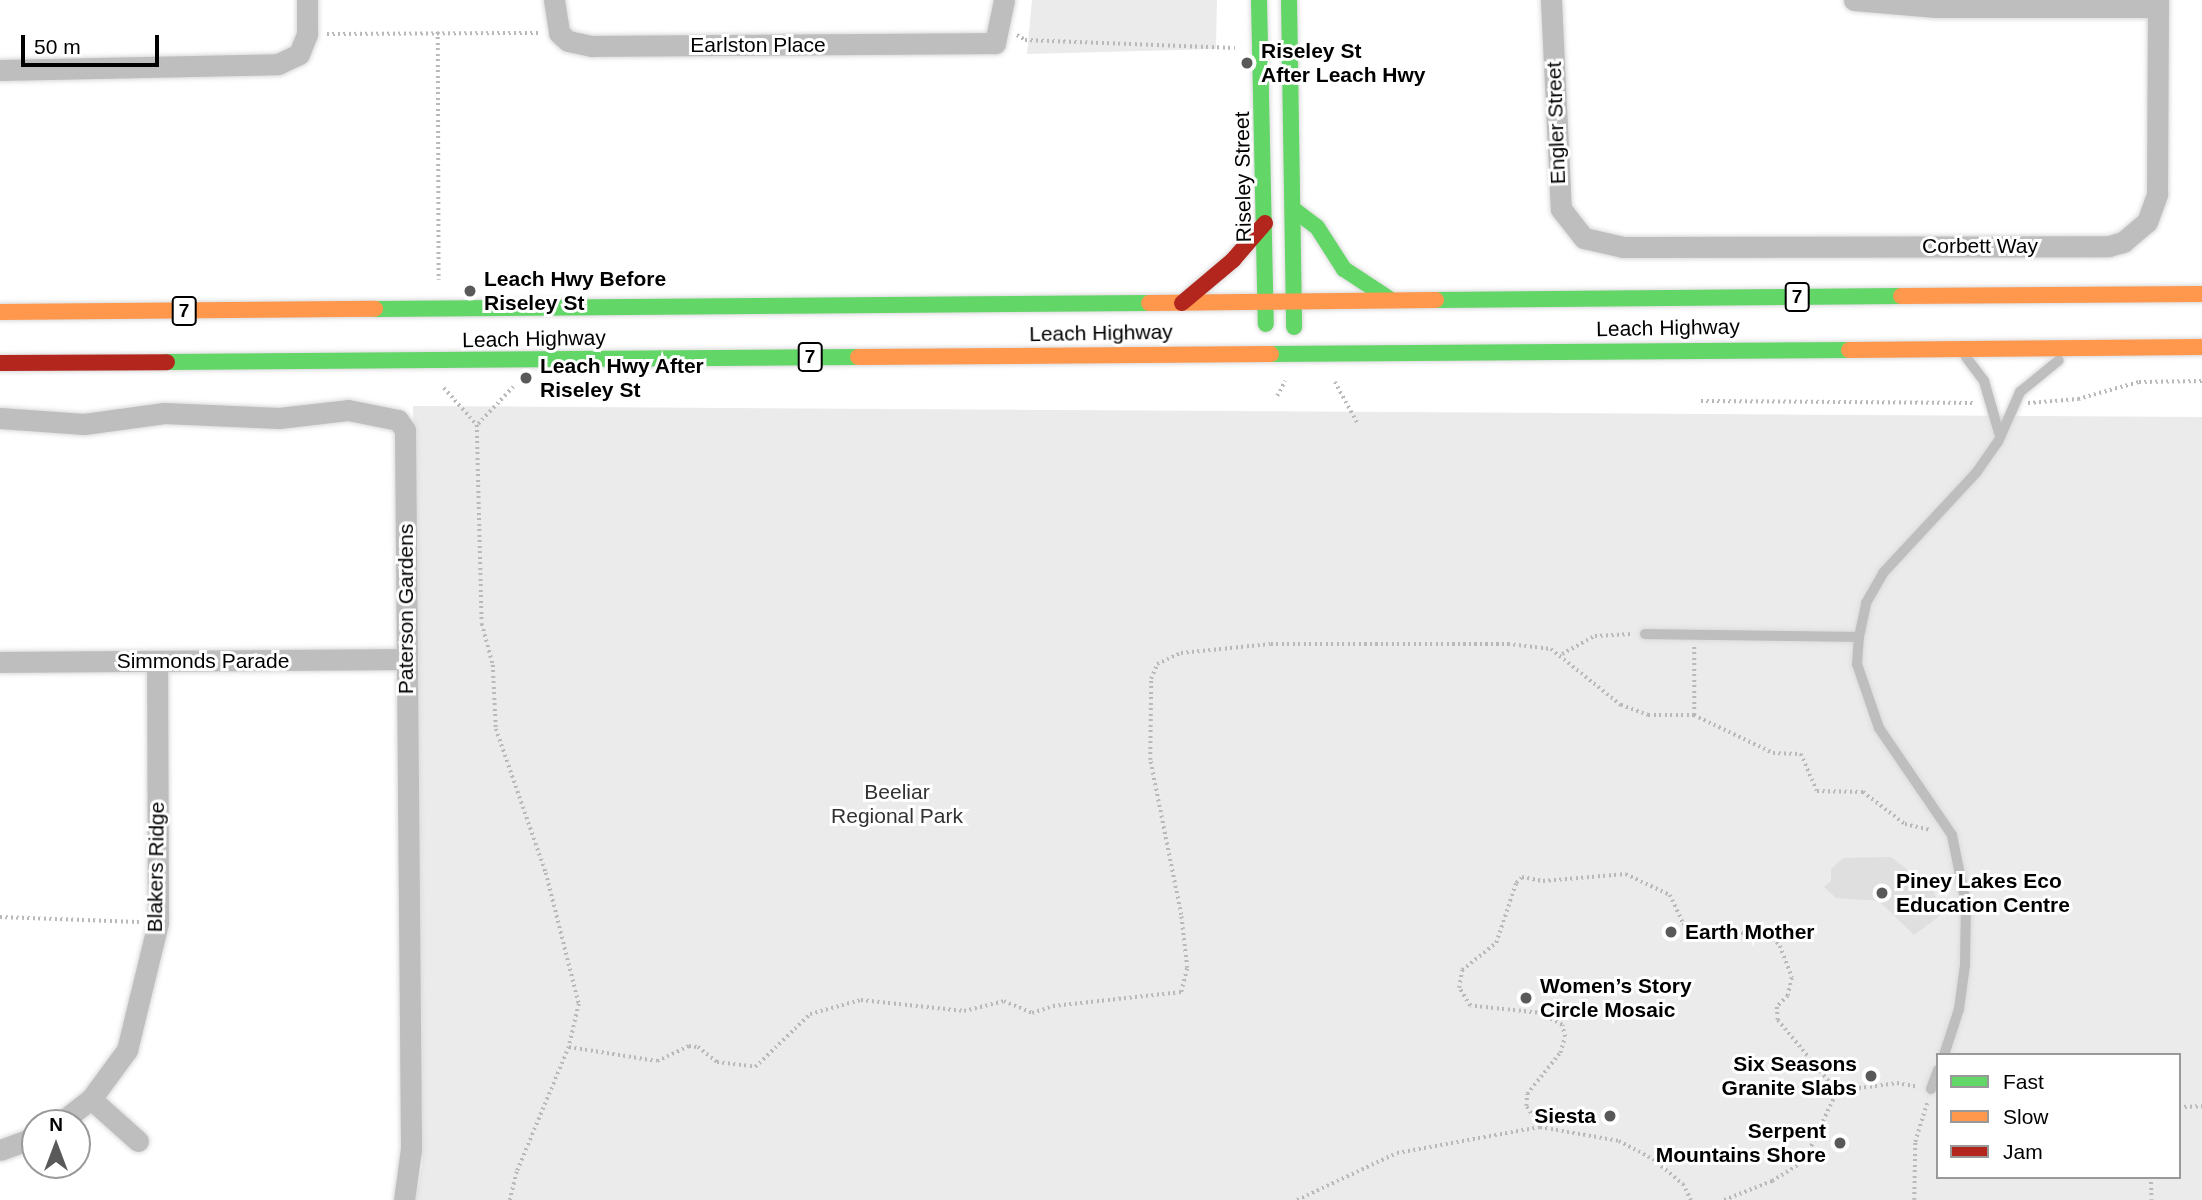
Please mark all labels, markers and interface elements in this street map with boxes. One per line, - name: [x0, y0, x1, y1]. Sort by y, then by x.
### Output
- scale bar: [24, 21, 163, 65]
- street label: Earlston Place: [690, 32, 826, 58]
- text: 50 m: [34, 35, 81, 58]
- place label: Riseley St After Leach Hwy: [1261, 38, 1426, 88]
- marker: Riseley St After Leach Hwy: [1239, 55, 1255, 71]
- street label: Engler Street: [1541, 61, 1571, 185]
- street label: Riseley Street: [1229, 111, 1257, 243]
- street label: Corbett Way: [1922, 233, 2038, 259]
- place label: Leach Hwy Before Riseley St: [484, 266, 666, 316]
- road number: 7: [1783, 282, 1811, 312]
- marker: Leach Hwy Before Riseley St: [462, 283, 478, 299]
- road number: 7: [170, 296, 198, 326]
- street label: Leach Highway: [1596, 314, 1740, 342]
- street label: Leach Highway: [1029, 319, 1173, 347]
- street label: Leach Highway: [462, 325, 606, 353]
- road number: 7: [796, 342, 824, 372]
- place label: Leach Hwy After Riseley St: [540, 353, 705, 403]
- marker: Leach Hwy After Riseley St: [518, 370, 534, 386]
- street label: Paterson Gardens: [393, 524, 419, 694]
- street label: Simmonds Parade: [117, 648, 289, 674]
- park label: Beeliar Regional Park: [831, 779, 963, 829]
- street label: Blakers Ridge: [142, 801, 170, 933]
- place label: Piney Lakes Eco Education Centre: [1896, 868, 2070, 918]
- marker: Piney Lakes Eco Education Centre: [1874, 885, 1890, 901]
- place label: Earth Mother: [1685, 919, 1815, 945]
- marker: Earth Mother: [1663, 924, 1679, 940]
- place label: Women’s Story Circle Mosaic: [1540, 973, 1692, 1023]
- marker: Women’s Story Circle Mosaic: [1518, 990, 1534, 1006]
- place label: Six Seasons Granite Slabs: [1722, 1051, 1857, 1101]
- legend: [1936, 1053, 2181, 1179]
- marker: Six Seasons Granite Slabs: [1863, 1068, 1879, 1084]
- text: Fast: [2003, 1070, 2044, 1093]
- place label: Siesta: [1534, 1103, 1596, 1129]
- text: Slow: [2003, 1105, 2049, 1128]
- marker: Siesta: [1602, 1108, 1618, 1124]
- north arrow: [21, 1109, 91, 1179]
- text: N: [49, 1114, 63, 1135]
- place label: Serpent Mountains Shore: [1656, 1118, 1826, 1168]
- marker: Serpent Mountains Shore: [1832, 1135, 1848, 1151]
- text: Jam: [2003, 1140, 2043, 1163]

